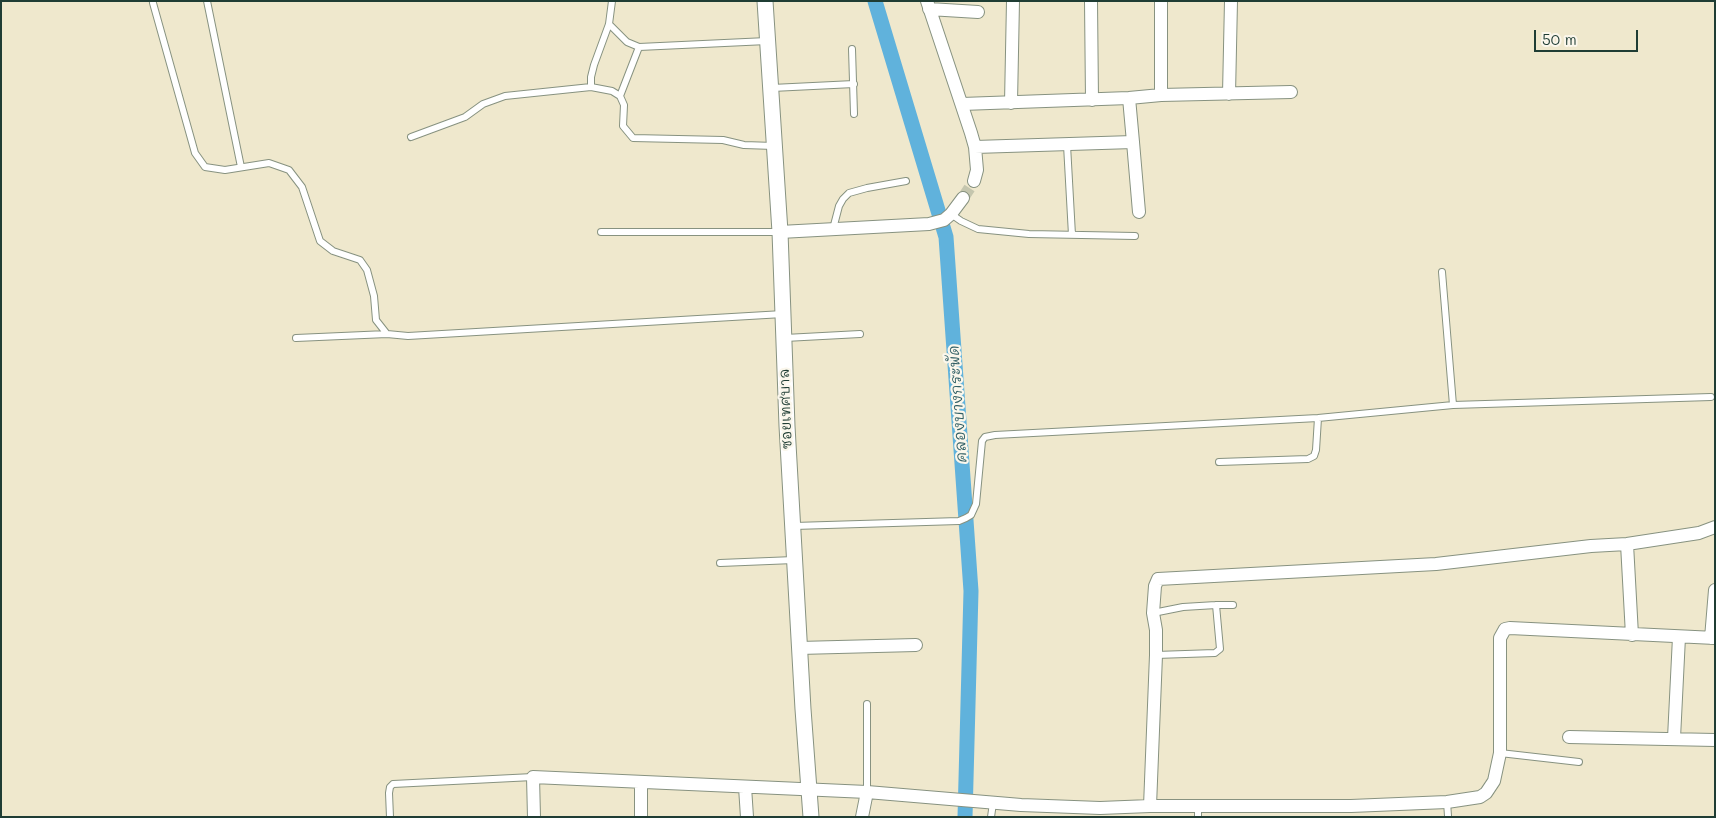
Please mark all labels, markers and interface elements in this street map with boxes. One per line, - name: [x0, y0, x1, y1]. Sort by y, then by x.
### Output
- scale bar: [1536, 20, 1640, 52]
- text: 50 m: [1542, 29, 1577, 49]
- water label: คลองบางกระพัด: [945, 345, 971, 463]
- street label: ซอยเทศบาล: [776, 368, 796, 450]

